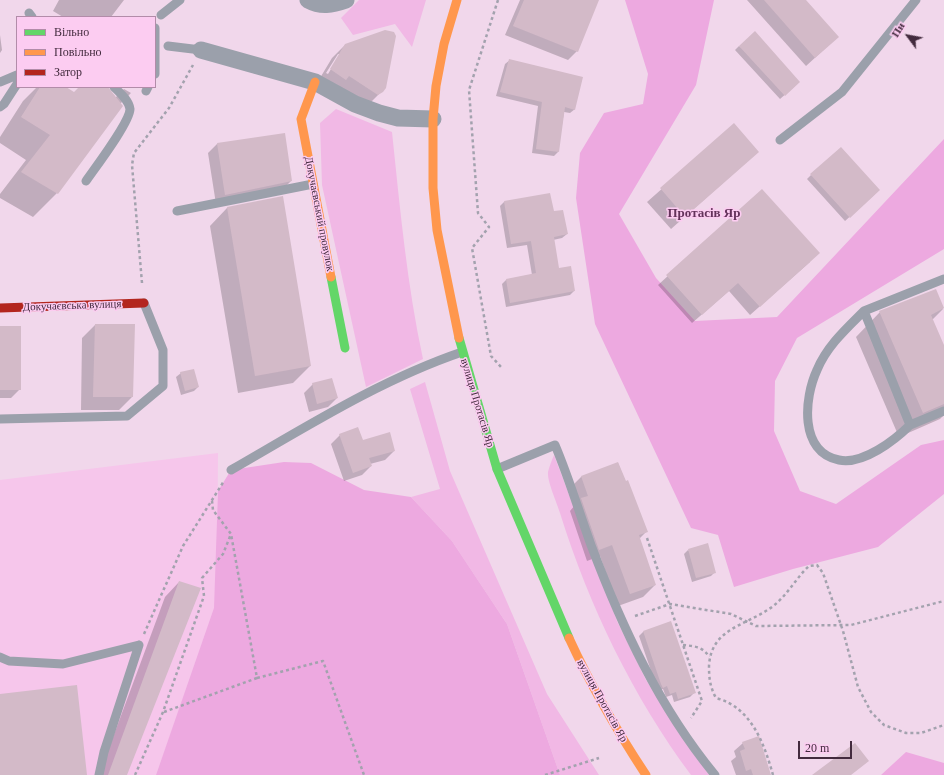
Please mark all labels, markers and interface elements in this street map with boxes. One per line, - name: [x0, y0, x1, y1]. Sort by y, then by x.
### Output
- legend: [16, 16, 156, 88]
- north arrow: [888, 16, 928, 56]
- text: Пн: [889, 20, 907, 39]
- text: Вільно: [54, 25, 89, 39]
- text: Повільно: [54, 45, 102, 59]
- text: Затор: [54, 65, 82, 79]
- street label: Докучаєвський провулок: [301, 155, 337, 273]
- district label: Протасів Яр: [668, 206, 740, 222]
- street label: Докучаєвська вулиця: [22, 298, 122, 314]
- street label: вулиця Протасів Яр: [457, 357, 497, 449]
- street label: вулиця Протасів Яр: [574, 657, 630, 745]
- scale bar: [800, 733, 854, 759]
- text: 20 m: [805, 741, 829, 755]

